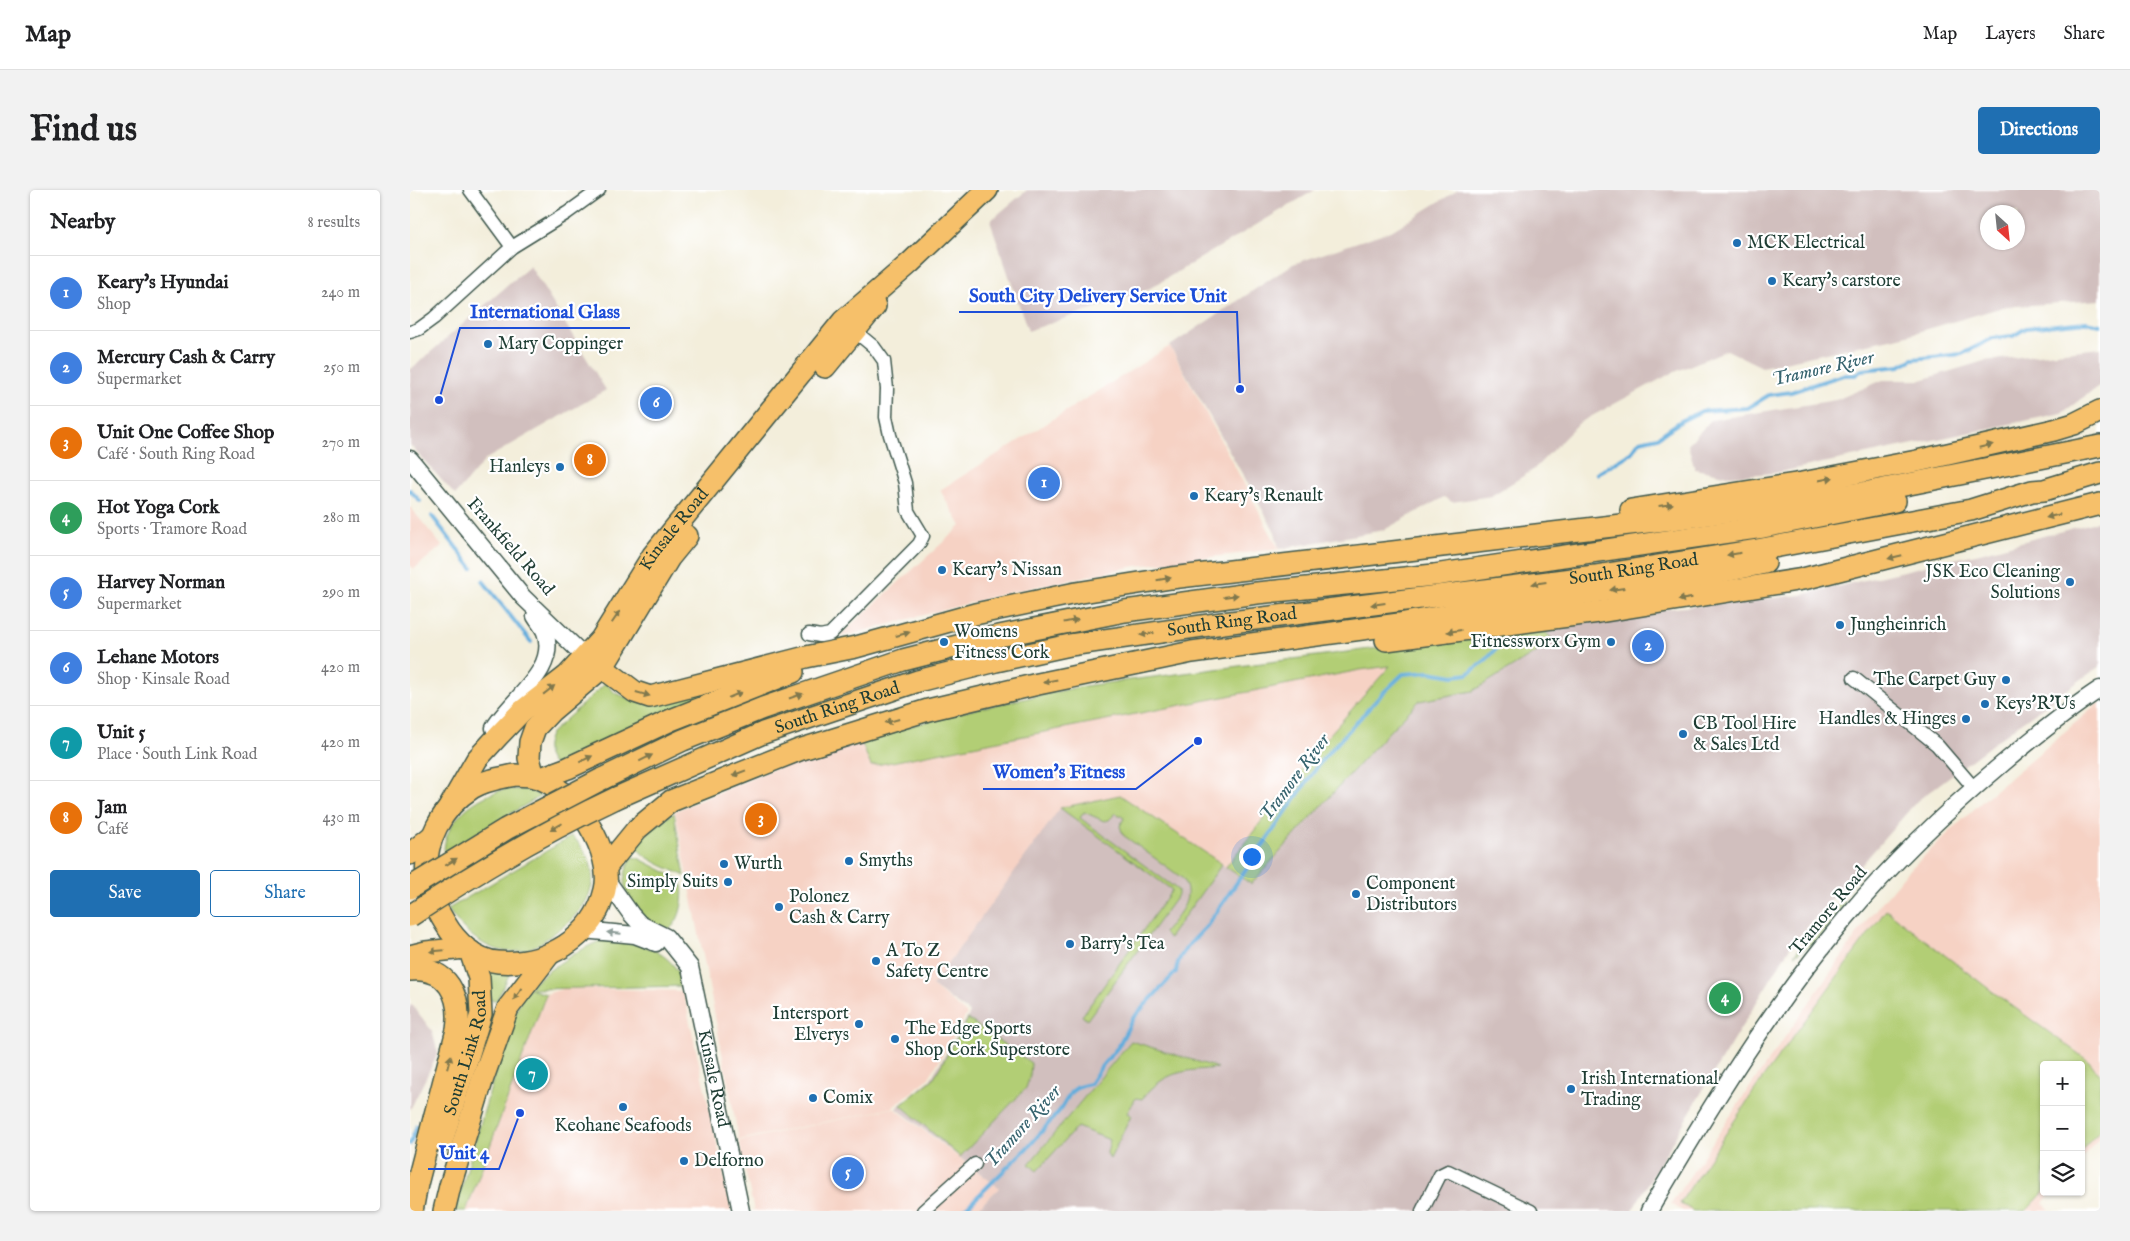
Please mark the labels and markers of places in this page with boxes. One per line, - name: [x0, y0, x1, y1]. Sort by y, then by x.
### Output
- place label: MCK Electrical: [1747, 232, 1865, 255]
- marker: MCK Electrical: [1731, 237, 1743, 249]
- place label: Keary's carstore: [1782, 270, 1901, 293]
- marker: Keary's carstore: [1766, 275, 1778, 287]
- callout: South City Delivery Service Unit: [959, 278, 1237, 312]
- callout: International Glass: [460, 294, 630, 328]
- place label: Mary Coppinger: [498, 333, 624, 356]
- marker: Mary Coppinger: [482, 338, 494, 350]
- pin: 6: [640, 384, 672, 422]
- pin: 8: [574, 441, 606, 479]
- place label: Hanleys: [489, 456, 550, 479]
- marker: Hanleys: [554, 461, 566, 473]
- pin: 1: [1028, 464, 1060, 502]
- place label: Keary's Renault: [1204, 485, 1323, 508]
- marker: Keary's Renault: [1188, 490, 1200, 502]
- place label: Keary's Nissan: [952, 559, 1062, 582]
- place label: JSK Eco Cleaning Solutions: [1923, 561, 2060, 605]
- marker: Keary's Nissan: [936, 564, 948, 576]
- marker: JSK Eco Cleaning Solutions: [2064, 576, 2076, 588]
- place label: Jungheinrich: [1848, 614, 1947, 637]
- marker: Jungheinrich: [1834, 619, 1846, 631]
- place label: Womens Fitness Cork: [954, 621, 1050, 665]
- pin: 2: [1632, 627, 1664, 665]
- place label: Fitnessworx Gym: [1470, 631, 1601, 654]
- marker: Womens Fitness Cork: [938, 636, 950, 648]
- marker: Fitnessworx Gym: [1605, 636, 1617, 648]
- place label: The Carpet Guy: [1873, 669, 1996, 692]
- marker: The Carpet Guy: [2000, 674, 2012, 686]
- place label: Keys'R'Us: [1995, 693, 2075, 716]
- marker: Keys'R'Us: [1979, 698, 1991, 710]
- place label: Handles & Hinges: [1819, 708, 1956, 731]
- place label: CB Tool Hire & Sales Ltd: [1693, 713, 1797, 757]
- marker: Handles & Hinges: [1960, 713, 1972, 725]
- marker: CB Tool Hire & Sales Ltd: [1677, 728, 1689, 740]
- callout: Women's Fitness: [983, 755, 1136, 789]
- pin: 3: [745, 800, 777, 838]
- place label: Smyths: [859, 850, 913, 873]
- place label: Wurth: [734, 853, 783, 876]
- marker: Smyths: [843, 855, 855, 867]
- marker: Wurth: [718, 858, 730, 870]
- place label: Simply Suits: [627, 871, 718, 894]
- place label: Component Distributors: [1366, 873, 1457, 917]
- marker: Simply Suits: [722, 876, 734, 888]
- place label: Polonez Cash & Carry: [789, 886, 890, 930]
- marker: Component Distributors: [1350, 888, 1362, 900]
- marker: Polonez Cash & Carry: [773, 901, 785, 913]
- place label: Barry's Tea: [1080, 933, 1165, 956]
- marker: Barry's Tea: [1064, 938, 1076, 950]
- place label: A To Z Safety Centre: [885, 940, 988, 984]
- marker: A To Z Safety Centre: [870, 955, 882, 967]
- pin: 4: [1709, 979, 1741, 1017]
- place label: Intersport Elverys: [772, 1003, 849, 1047]
- marker: Intersport Elverys: [853, 1018, 865, 1030]
- place label: The Edge Sports Shop Cork Superstore: [905, 1018, 1070, 1062]
- marker: The Edge Sports Shop Cork Superstore: [889, 1033, 901, 1045]
- pin: 7: [516, 1055, 548, 1093]
- place label: Irish International Trading: [1581, 1068, 1719, 1112]
- marker: Irish International Trading: [1565, 1083, 1577, 1095]
- place label: Comix: [823, 1087, 873, 1110]
- marker: Comix: [807, 1092, 819, 1104]
- marker: Keohane Seafoods: [617, 1101, 629, 1113]
- place label: Keohane Seafoods: [554, 1115, 692, 1138]
- callout: Unit 4: [428, 1135, 499, 1169]
- place label: Delforno: [694, 1150, 764, 1173]
- pin: 5: [832, 1154, 864, 1192]
- marker: Delforno: [678, 1155, 690, 1167]

